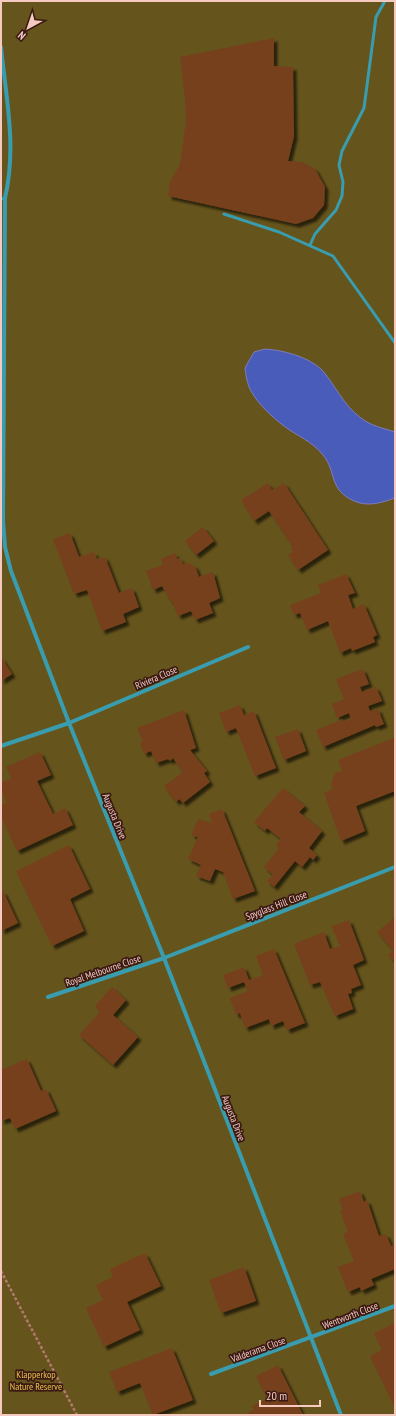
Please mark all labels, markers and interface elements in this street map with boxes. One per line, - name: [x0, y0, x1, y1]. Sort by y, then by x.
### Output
- north arrow: [8, 8, 48, 48]
- text: N: [15, 28, 28, 43]
- street label: Riviera Close: [133, 663, 179, 692]
- street label: Augusta Drive: [99, 791, 130, 841]
- street label: Spyglass Hill Close: [244, 888, 309, 923]
- street label: Royal Melbourne Close: [64, 952, 143, 989]
- street label: Augusta Drive: [219, 1093, 248, 1143]
- street label: Wentworth Close: [320, 1299, 380, 1332]
- street label: Valderama Close: [228, 1334, 287, 1366]
- park label: Klapperkop Nature Reserve: [10, 1368, 62, 1393]
- scale bar: [260, 1382, 320, 1408]
- text: 20 m: [266, 1388, 287, 1403]

